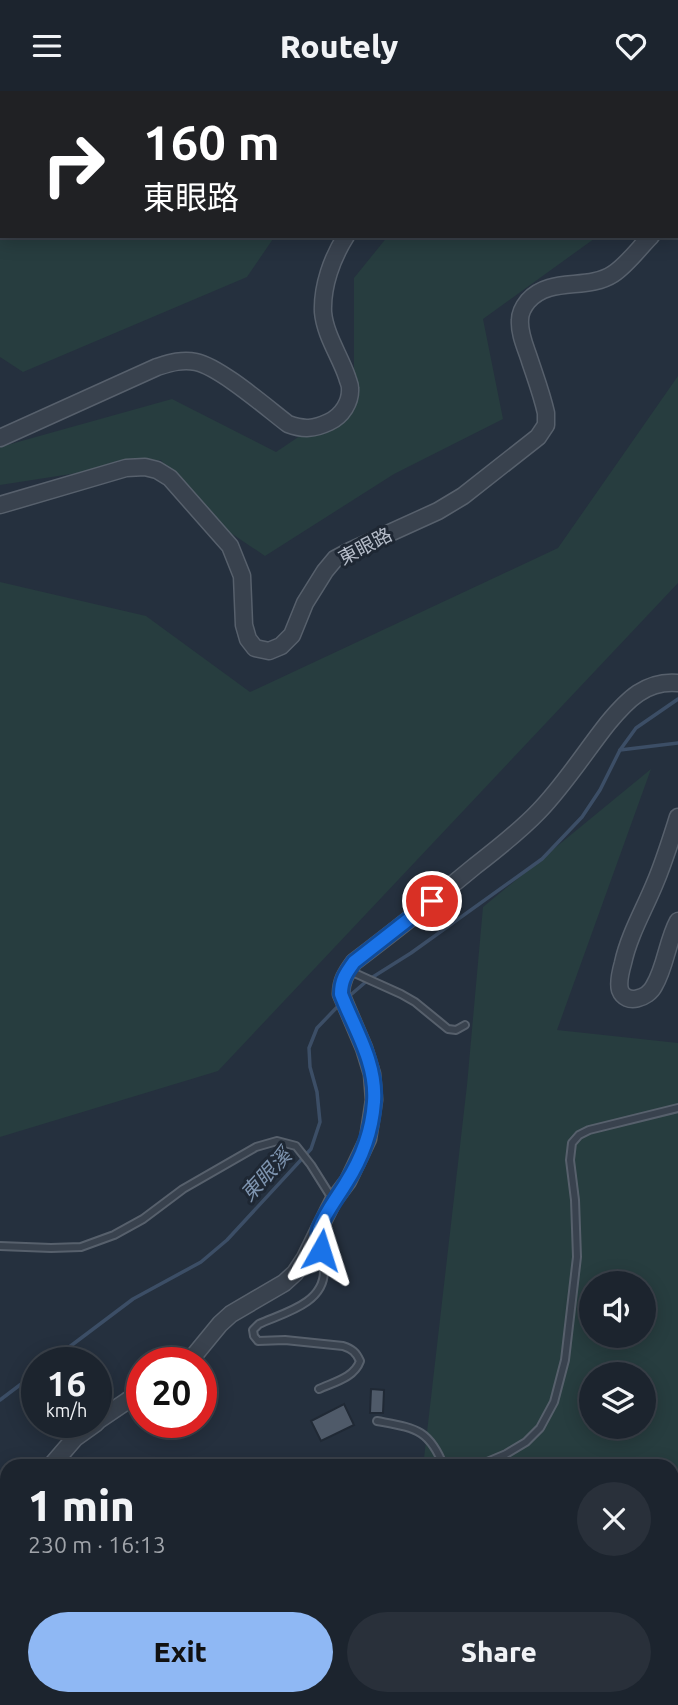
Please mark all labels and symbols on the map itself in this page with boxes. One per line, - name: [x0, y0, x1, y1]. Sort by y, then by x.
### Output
- street label: 東眼路: [335, 523, 395, 569]
- pin: [402, 871, 462, 931]
- water label: 東眼溪: [235, 1141, 298, 1206]
- position arrow: [284, 1213, 358, 1287]
- speed limit sign: 20: [126, 1347, 217, 1438]

